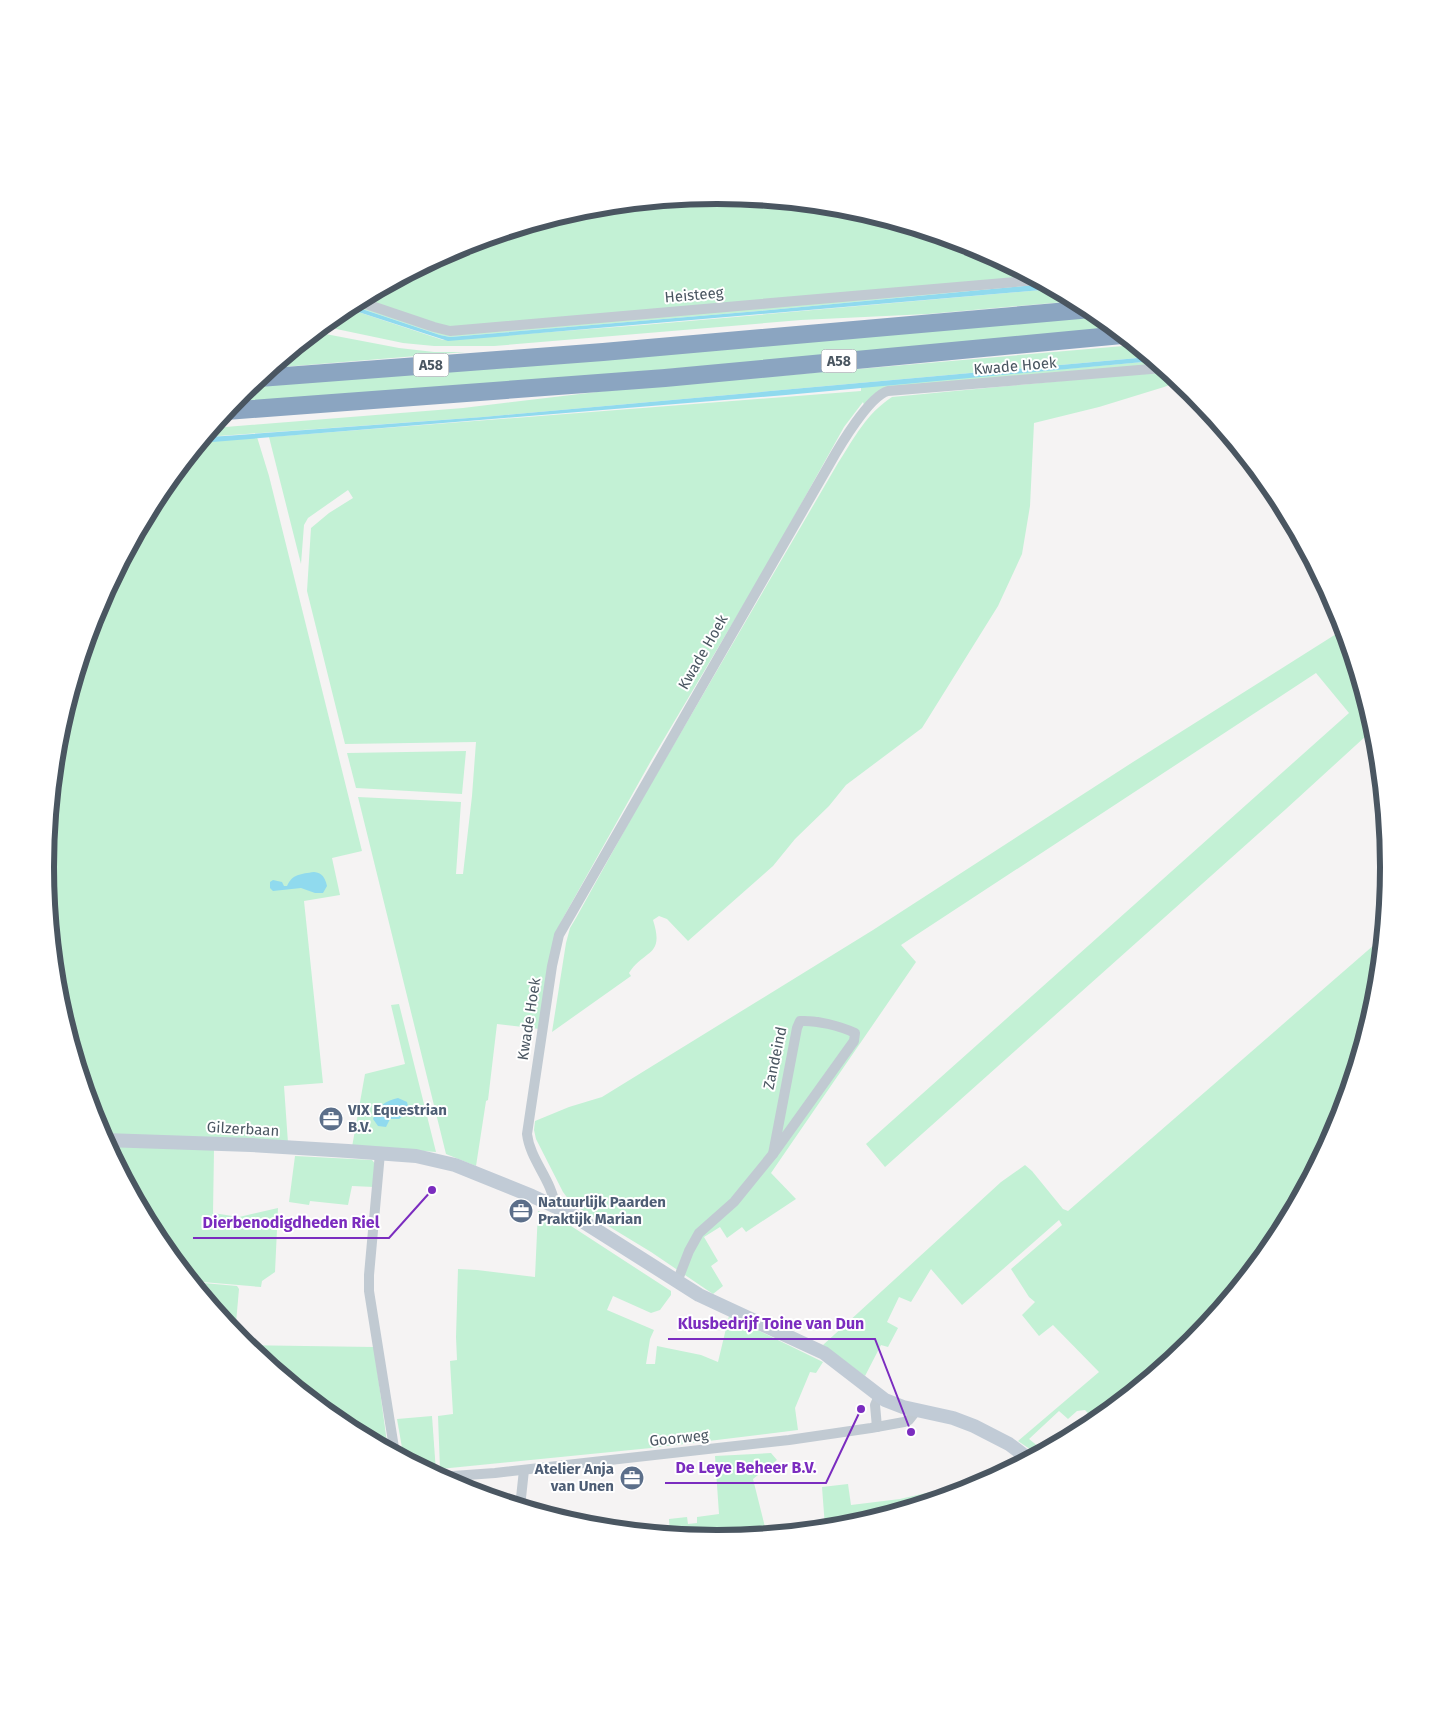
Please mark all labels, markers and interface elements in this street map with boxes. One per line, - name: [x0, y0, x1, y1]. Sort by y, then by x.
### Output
- street label: Heisteeg: [664, 283, 724, 307]
- road number: A58: [822, 350, 856, 372]
- street label: Kwade Hoek: [973, 353, 1058, 379]
- road number: A58: [414, 354, 448, 376]
- street label: Kwade Hoek: [674, 611, 732, 693]
- street label: Kwade Hoek: [514, 976, 544, 1062]
- street label: Zandeind: [760, 1025, 790, 1091]
- place label: VIX Equestrian B.V.: [347, 1101, 447, 1136]
- office icon: VIX Equestrian B.V.: [318, 1106, 344, 1132]
- street label: Gilzerbaan: [206, 1118, 280, 1140]
- place label: Natuurlijk Paarden Praktijk Marian: [538, 1193, 666, 1228]
- office icon: Natuurlijk Paarden Praktijk Marian: [508, 1198, 534, 1224]
- callout: Dierbenodigdheden Riel: [193, 1207, 389, 1238]
- text: Dierbenodigdheden Riel: [203, 1213, 380, 1232]
- callout: Klusbedrijf Toine van Dun: [668, 1308, 875, 1339]
- text: Klusbedrijf Toine van Dun: [678, 1314, 864, 1333]
- street label: Goorweg: [648, 1426, 710, 1450]
- callout: De Leye Beheer B.V.: [665, 1452, 826, 1483]
- text: De Leye Beheer B.V.: [675, 1458, 817, 1477]
- place label: Atelier Anja van Unen: [534, 1460, 614, 1495]
- office icon: Atelier Anja van Unen: [619, 1465, 645, 1491]

